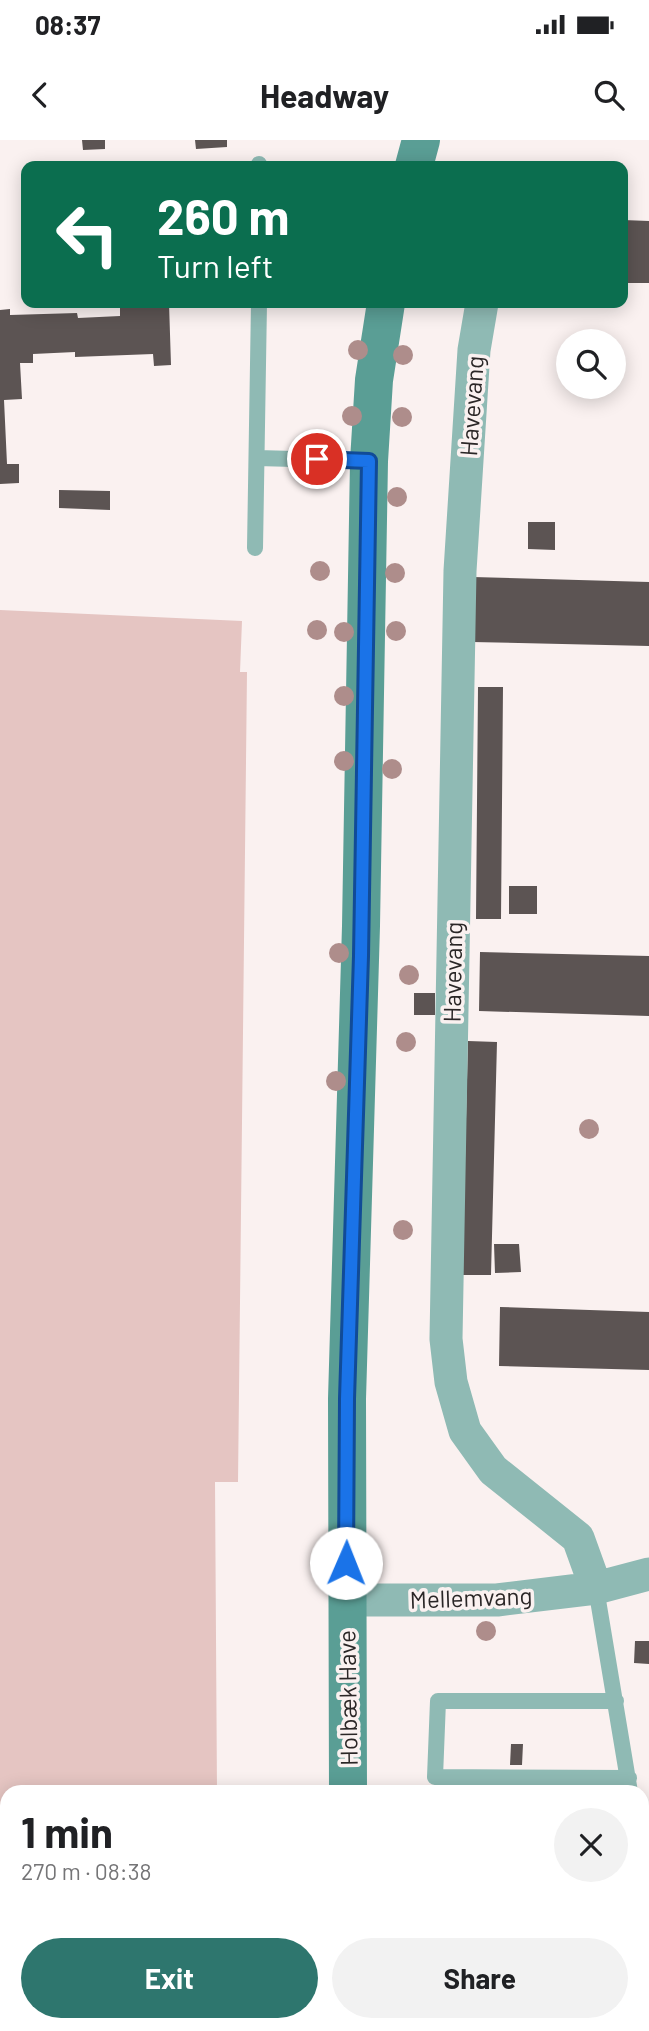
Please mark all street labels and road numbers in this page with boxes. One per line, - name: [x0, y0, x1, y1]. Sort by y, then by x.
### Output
- street label: Havevang: [453, 355, 489, 457]
- street label: Havevang: [437, 922, 467, 1022]
- street label: Mellemvang: [409, 1580, 533, 1614]
- street label: Holbæk Have: [331, 1630, 363, 1766]

